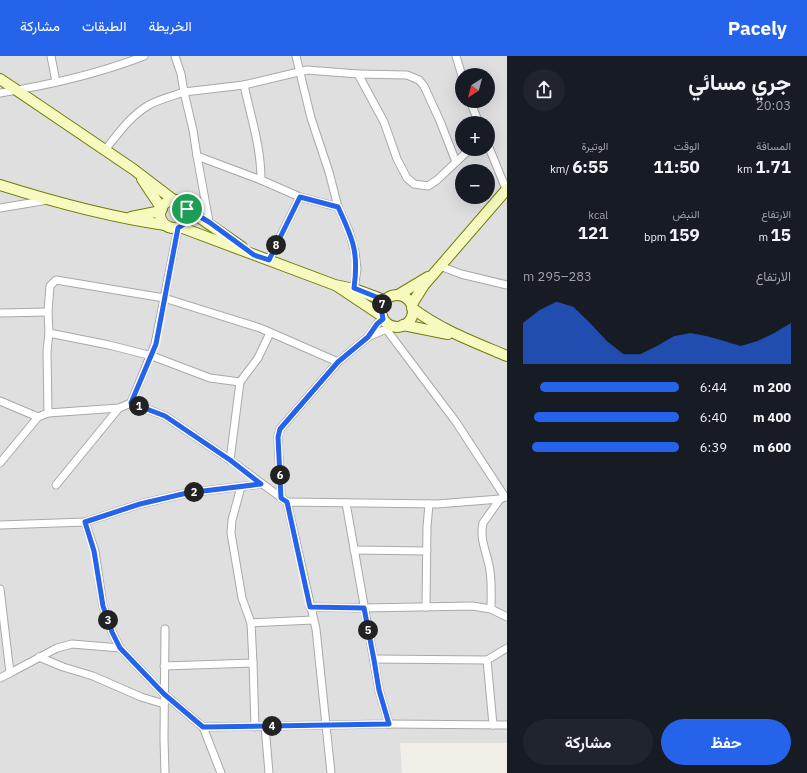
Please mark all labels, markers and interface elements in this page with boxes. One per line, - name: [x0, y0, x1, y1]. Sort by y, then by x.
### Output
- text: Pacely: [728, 16, 787, 40]
- text: مشاركة: [20, 17, 60, 35]
- text: الطبقات: [82, 17, 126, 35]
- text: الخريطة: [148, 17, 192, 35]
- text: جري مسائي: [688, 67, 791, 96]
- north arrow: [455, 68, 495, 108]
- map controls: [455, 68, 495, 204]
- button: share: [523, 69, 565, 111]
- text: 20:03: [756, 97, 791, 114]
- button: +: [455, 116, 495, 156]
- text: الوتيرة: [581, 139, 608, 153]
- text: الوقت: [674, 139, 700, 153]
- text: المسافة: [756, 139, 791, 153]
- text: 6:55: [572, 156, 608, 178]
- text: 11:50: [653, 156, 700, 178]
- text: 1.71: [755, 156, 791, 178]
- text: /km: [550, 162, 572, 176]
- text: km: [737, 162, 755, 176]
- button: −: [455, 164, 495, 204]
- pin: [170, 192, 204, 226]
- icon: arrive: [176, 198, 198, 220]
- text: النبض: [672, 207, 700, 221]
- text: الارتفاع: [761, 207, 791, 221]
- text: kcal: [588, 208, 608, 222]
- text: 121: [578, 222, 608, 244]
- text: 159: [669, 224, 700, 246]
- text: 15: [771, 224, 791, 246]
- text: bpm: [644, 230, 669, 244]
- text: m: [758, 230, 771, 244]
- pin: 8: [266, 235, 286, 255]
- text: 8: [273, 238, 279, 252]
- text: 283–295 m: [523, 268, 592, 285]
- text: الارتفاع: [756, 268, 791, 285]
- pin: 7: [372, 294, 392, 314]
- text: 7: [379, 297, 385, 311]
- text: 6:44: [700, 379, 727, 396]
- text: 200 m: [753, 379, 791, 396]
- pin: 1: [129, 396, 149, 416]
- text: 1: [136, 399, 142, 413]
- text: 6:40: [700, 409, 727, 426]
- text: 400 m: [753, 409, 791, 426]
- text: 6:39: [700, 439, 727, 456]
- text: 600 m: [753, 439, 791, 456]
- pin: 6: [270, 465, 290, 485]
- text: 6: [277, 468, 283, 482]
- pin: 2: [184, 482, 204, 502]
- text: 2: [191, 485, 197, 499]
- pin: 3: [98, 610, 118, 630]
- text: 3: [105, 613, 111, 627]
- pin: 5: [358, 620, 378, 640]
- text: 5: [365, 623, 371, 637]
- pin: 4: [262, 716, 282, 736]
- text: 4: [269, 719, 275, 733]
- button: مشاركة: [523, 719, 653, 765]
- button: حفظ: [661, 719, 791, 765]

